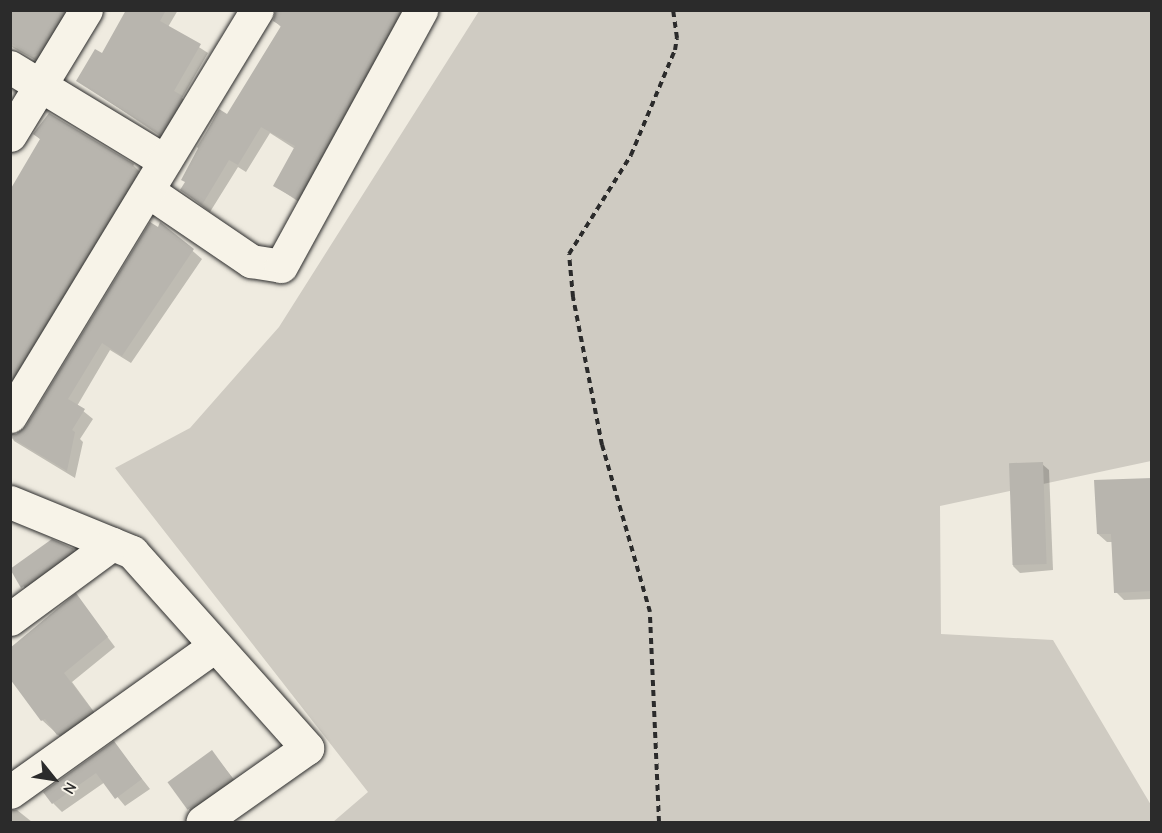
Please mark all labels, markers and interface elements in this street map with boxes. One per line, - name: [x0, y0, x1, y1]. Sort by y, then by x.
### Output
- north arrow: [24, 749, 84, 809]
- text: N: [59, 779, 80, 797]

